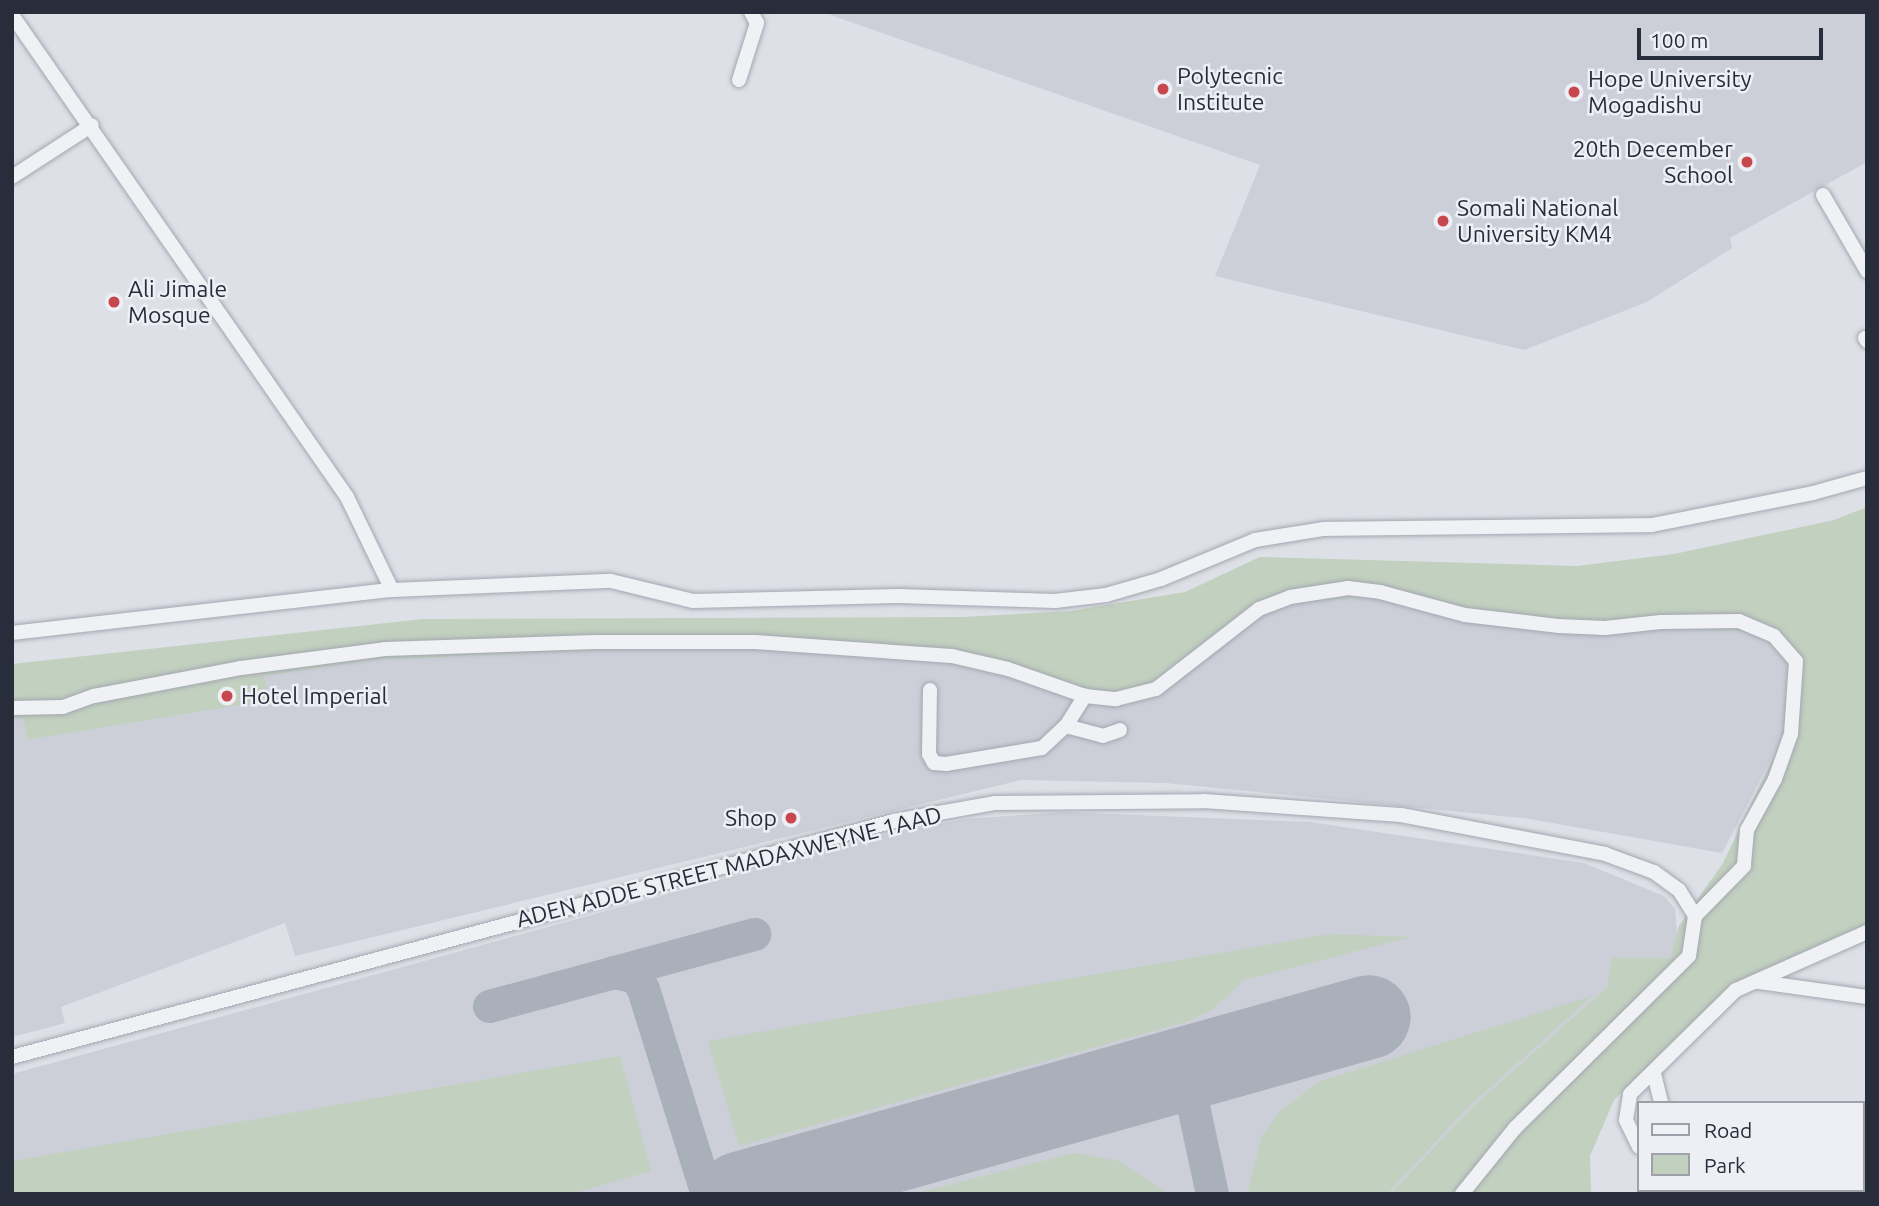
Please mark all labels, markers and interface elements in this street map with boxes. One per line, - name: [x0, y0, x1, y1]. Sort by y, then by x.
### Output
- scale bar: [1641, 14, 1826, 58]
- text: 100 m: [1650, 28, 1708, 52]
- place label: Polytecnic Institute: [1177, 62, 1283, 116]
- place label: Hope University Mogadishu: [1588, 65, 1752, 119]
- marker: Polytecnic Institute: [1155, 81, 1171, 97]
- marker: Hope University Mogadishu: [1566, 84, 1582, 100]
- place label: 20th December School: [1573, 135, 1733, 189]
- marker: 20th December School: [1739, 154, 1755, 170]
- place label: Somali National University KM4: [1457, 194, 1618, 248]
- marker: Somali National University KM4: [1435, 213, 1451, 229]
- place label: Ali Jimale Mosque: [128, 275, 227, 329]
- marker: Ali Jimale Mosque: [106, 294, 122, 310]
- place label: Hotel Imperial: [241, 682, 388, 710]
- marker: Hotel Imperial: [219, 688, 235, 704]
- street label: ADEN ADDE STREET MADAXWEYNE 1AAD: [514, 801, 944, 933]
- place label: Shop: [725, 804, 777, 832]
- marker: Shop: [783, 810, 799, 826]
- legend: [1638, 1101, 1865, 1192]
- text: Road: [1704, 1118, 1752, 1142]
- text: Park: [1704, 1153, 1746, 1177]

